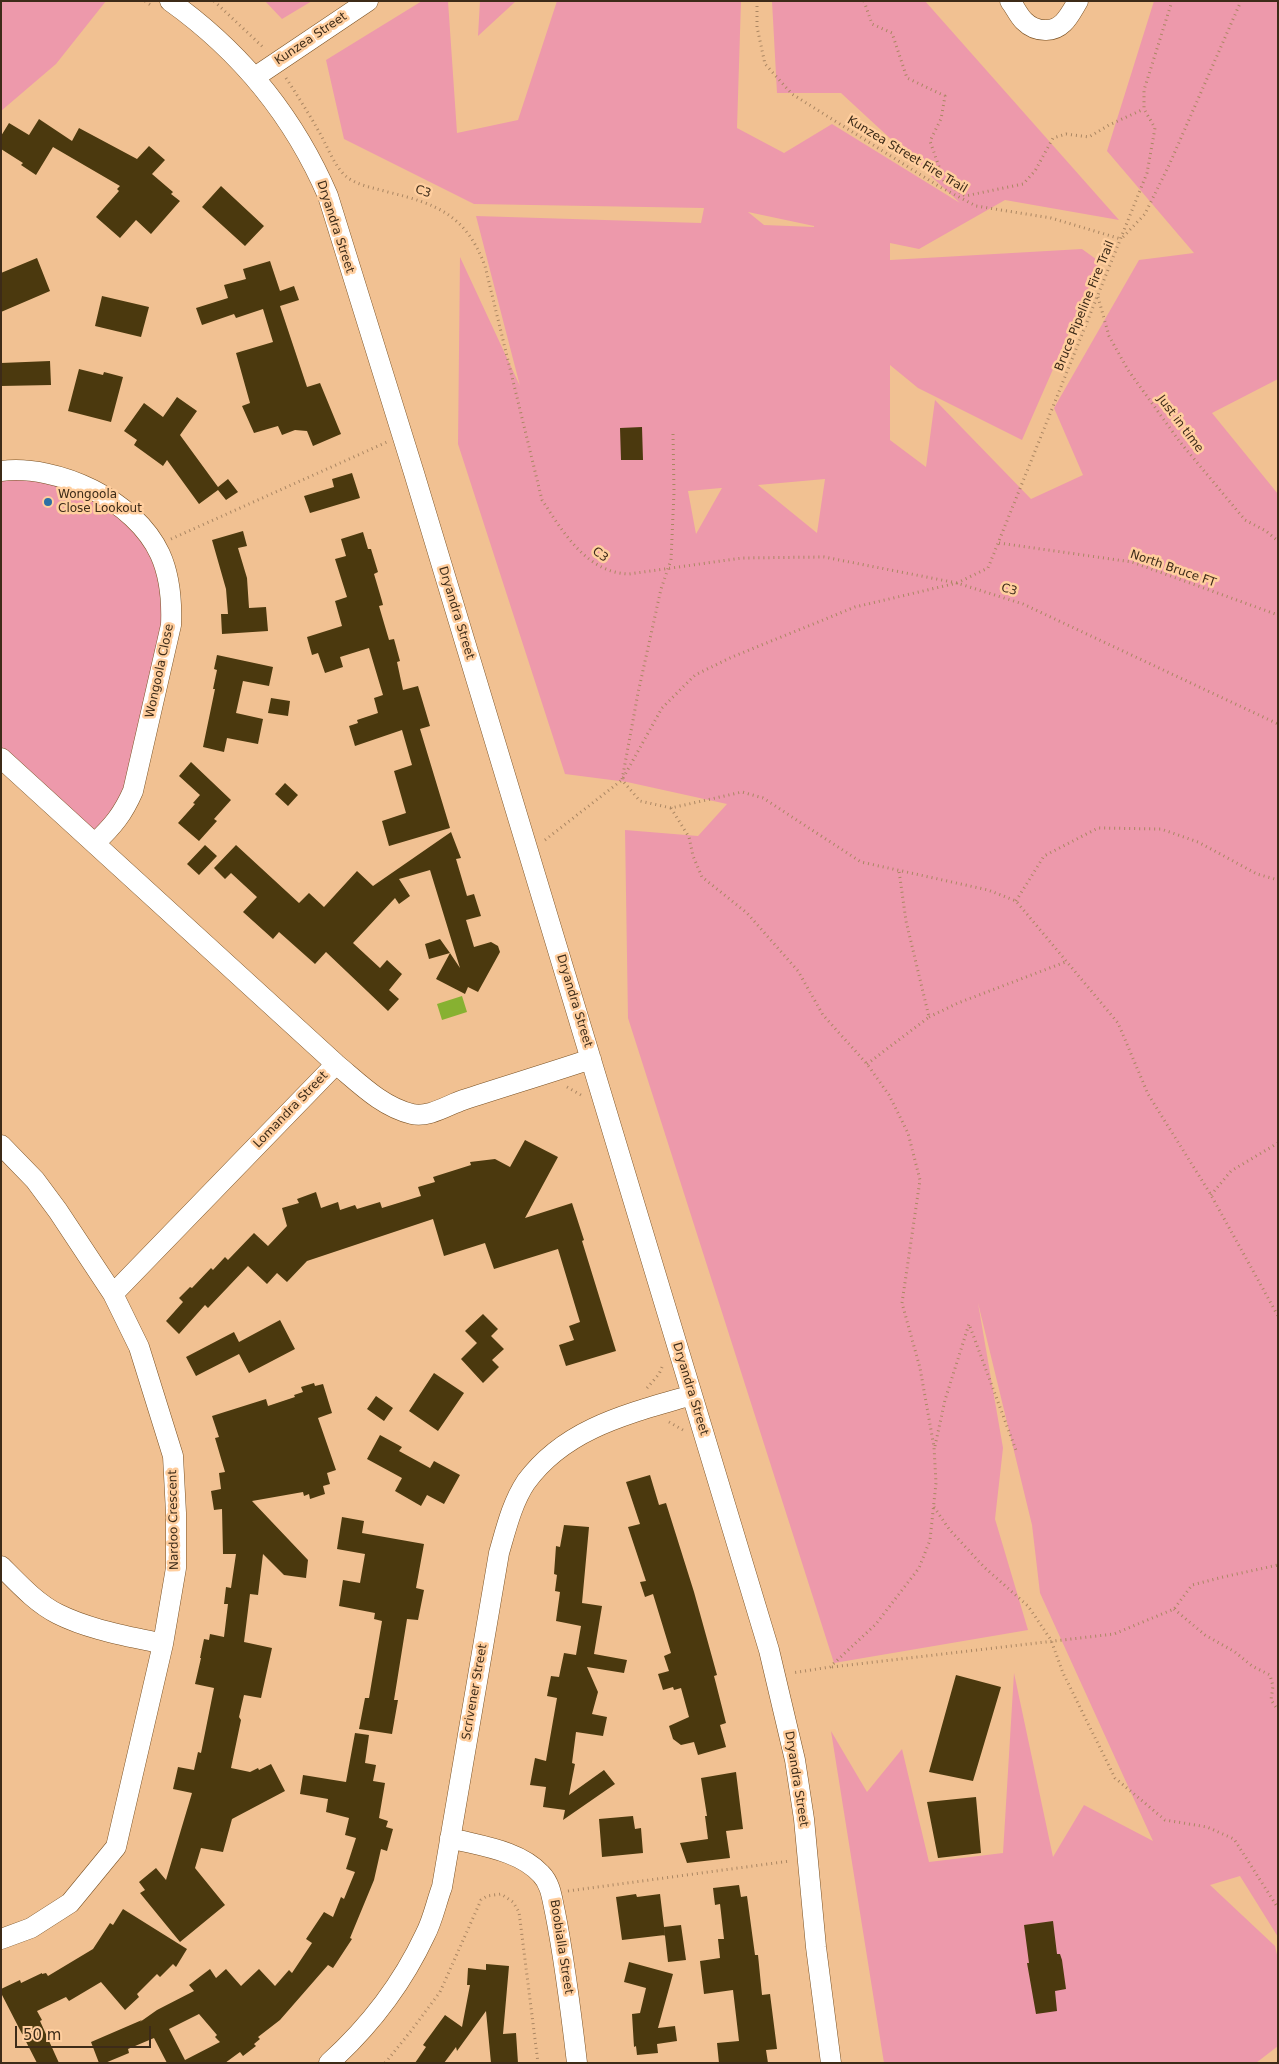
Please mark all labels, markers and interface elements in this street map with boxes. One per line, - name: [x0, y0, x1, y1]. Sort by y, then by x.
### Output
- street label: Kunzea Street: [272, 10, 350, 68]
- street label: Kunzea Street Fire Trail: [844, 113, 970, 197]
- street label: Dryandra Street: [313, 179, 357, 275]
- street label: C3: [413, 183, 433, 201]
- street label: Bruce Pipeline Fire Trail: [1052, 239, 1118, 373]
- street label: Just in time: [1154, 393, 1206, 455]
- place label: Wongoola Close Lookout: [58, 488, 142, 516]
- marker: Wongoola Close Lookout: [42, 496, 54, 508]
- street label: C3: [589, 544, 611, 566]
- street label: North Bruce FT: [1128, 548, 1218, 590]
- street label: Dryandra Street: [435, 565, 477, 661]
- street label: C3: [999, 581, 1019, 599]
- street label: Wongoola Close: [143, 623, 177, 719]
- street label: Dryandra Street: [553, 953, 595, 1049]
- street label: Lomandra Street: [251, 1069, 331, 1151]
- street label: Dryandra Street: [669, 1341, 711, 1437]
- street label: Nardoo Crescent: [166, 1470, 182, 1570]
- street label: Scrivener Street: [459, 1643, 491, 1741]
- street label: Dryandra Street: [781, 1730, 811, 1828]
- street label: Boobialla Street: [546, 1899, 576, 1995]
- scale bar: [18, 2016, 154, 2048]
- text: 50 m: [23, 2026, 61, 2044]

